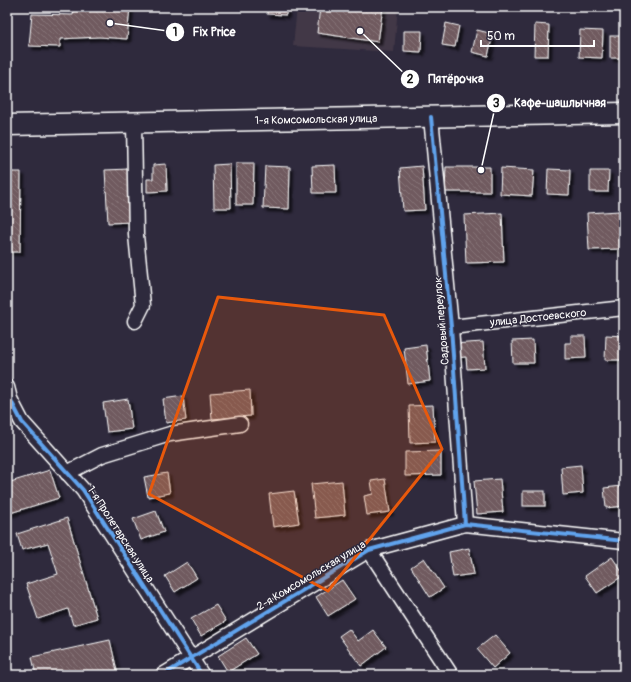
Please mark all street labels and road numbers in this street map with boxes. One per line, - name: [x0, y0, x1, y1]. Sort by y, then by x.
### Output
- street label: 1-я Комсомольская улица: [254, 112, 378, 127]
- street label: Садовый переулок: [431, 276, 452, 365]
- street label: улица Достоевского: [488, 306, 587, 329]
- street label: 1-я Пролетарская улица: [84, 484, 157, 585]
- street label: 2-я Комсомольская улица: [254, 538, 368, 613]

